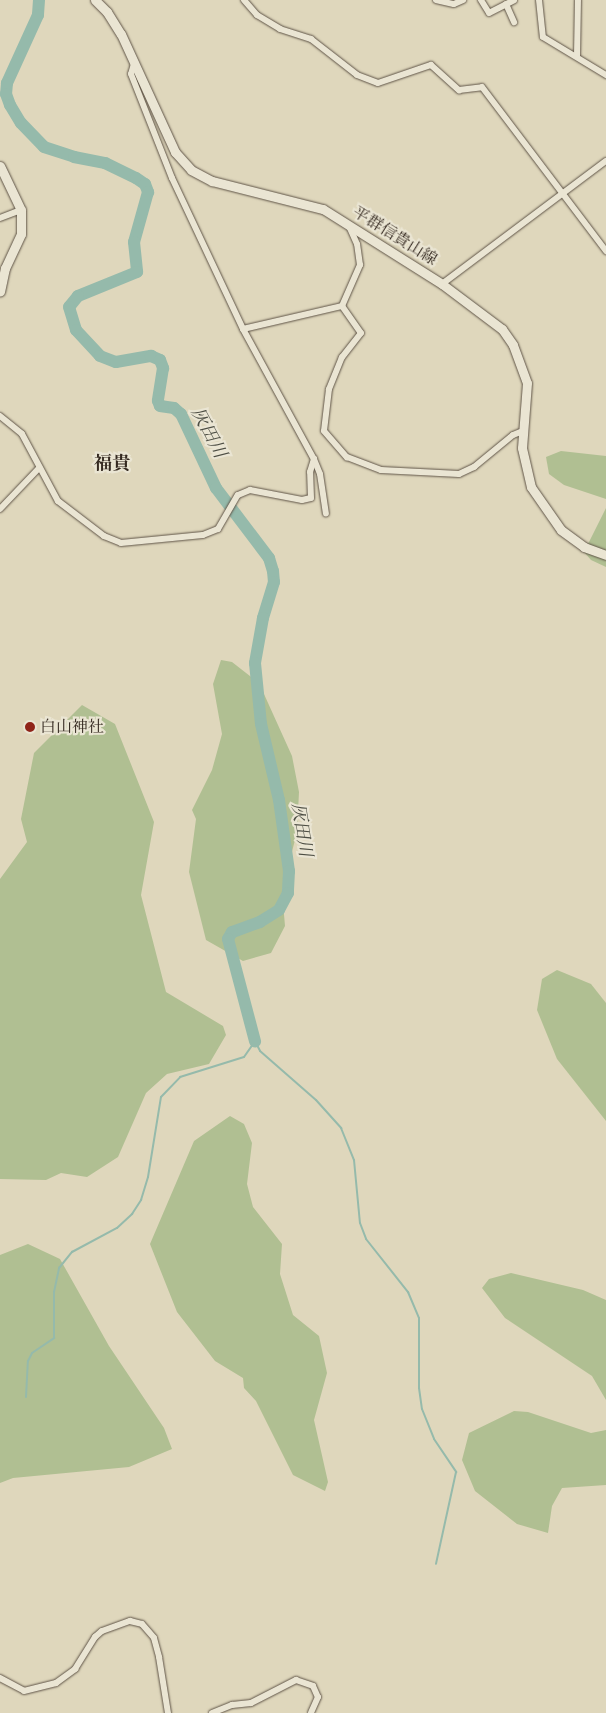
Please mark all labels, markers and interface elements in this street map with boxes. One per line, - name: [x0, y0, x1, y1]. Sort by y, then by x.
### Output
- street label: 平群信貴山線: [349, 202, 441, 270]
- water label: 灰田川: [186, 404, 230, 462]
- district label: 福貴: [94, 453, 130, 475]
- place label: 白山神社: [40, 717, 104, 737]
- marker: 白山神社: [24, 721, 36, 733]
- water label: 灰田川: [286, 802, 316, 858]

